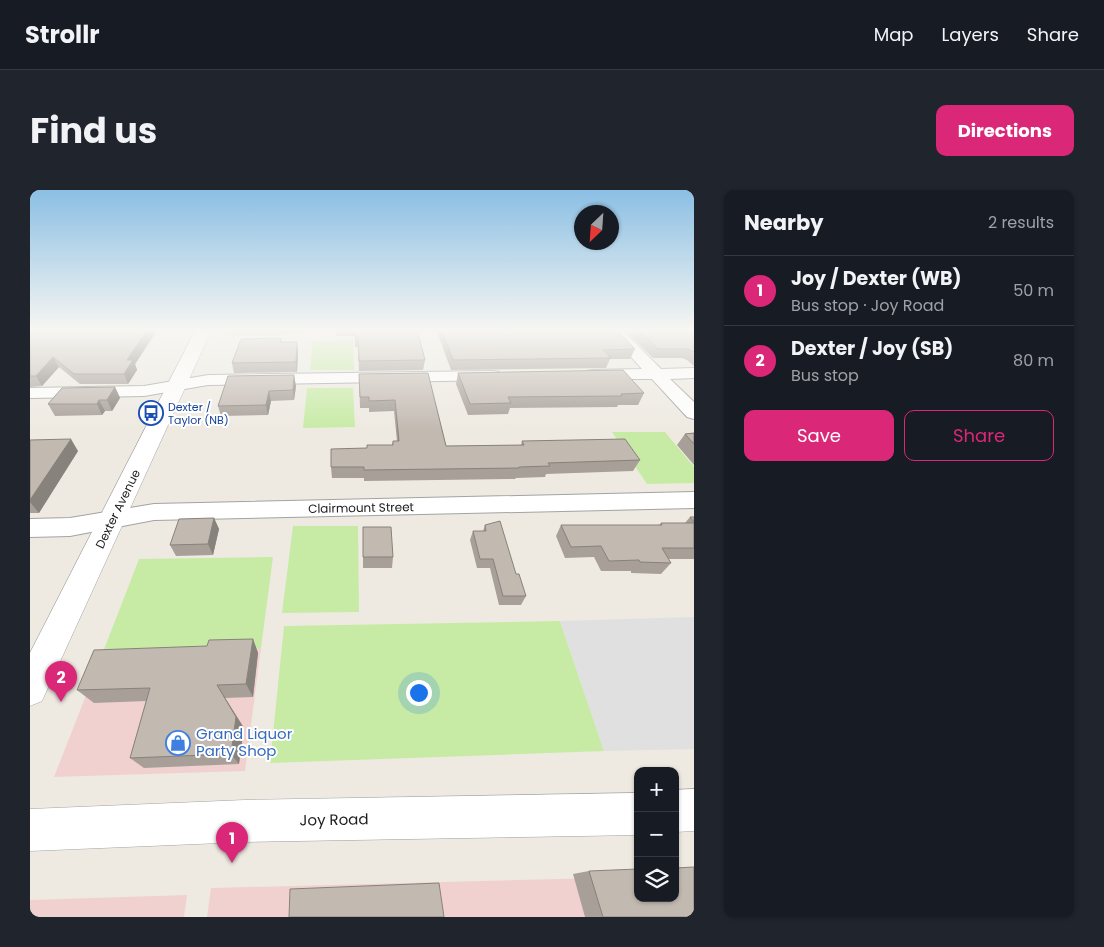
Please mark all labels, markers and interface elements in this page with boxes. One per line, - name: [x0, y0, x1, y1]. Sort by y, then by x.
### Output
- text: Strollr: [25, 18, 100, 51]
- text: Map: [874, 22, 914, 47]
- text: Layers: [942, 22, 999, 47]
- text: Share: [1027, 22, 1079, 47]
- button: Directions: [936, 105, 1074, 156]
- text: Find us: [30, 106, 157, 155]
- north arrow: [574, 205, 619, 250]
- text: Nearby: [744, 208, 824, 237]
- text: 2 results: [988, 211, 1054, 234]
- text: Joy / Dexter (WB): [791, 265, 962, 292]
- text: 1: [757, 279, 763, 302]
- text: 50 m: [1013, 279, 1054, 302]
- text: Bus stop · Joy Road: [791, 294, 944, 317]
- text: Dexter / Joy (SB): [791, 335, 953, 362]
- text: 2: [755, 349, 765, 372]
- text: 80 m: [1013, 349, 1054, 372]
- text: Bus stop: [791, 364, 859, 387]
- place label: Dexter / Taylor (NB): [168, 399, 229, 428]
- bus stop icon: Dexter / Taylor (NB): [138, 400, 164, 426]
- button: Save: [744, 410, 894, 461]
- button: Share: [904, 410, 1054, 461]
- street label: Dexter Avenue: [91, 466, 144, 551]
- street label: Clairmount Street: [308, 498, 414, 517]
- pin: 2: [45, 661, 77, 702]
- your location: [406, 680, 432, 706]
- place label: Grand Liquor Party Shop: [196, 723, 293, 761]
- shop icon: Grand Liquor Party Shop: [165, 730, 191, 756]
- map controls: [634, 767, 679, 902]
- button: +: [634, 767, 679, 812]
- street label: Joy Road: [299, 808, 369, 831]
- button: −: [634, 812, 679, 857]
- pin: 1: [216, 822, 248, 863]
- button: layers: [634, 857, 679, 902]

